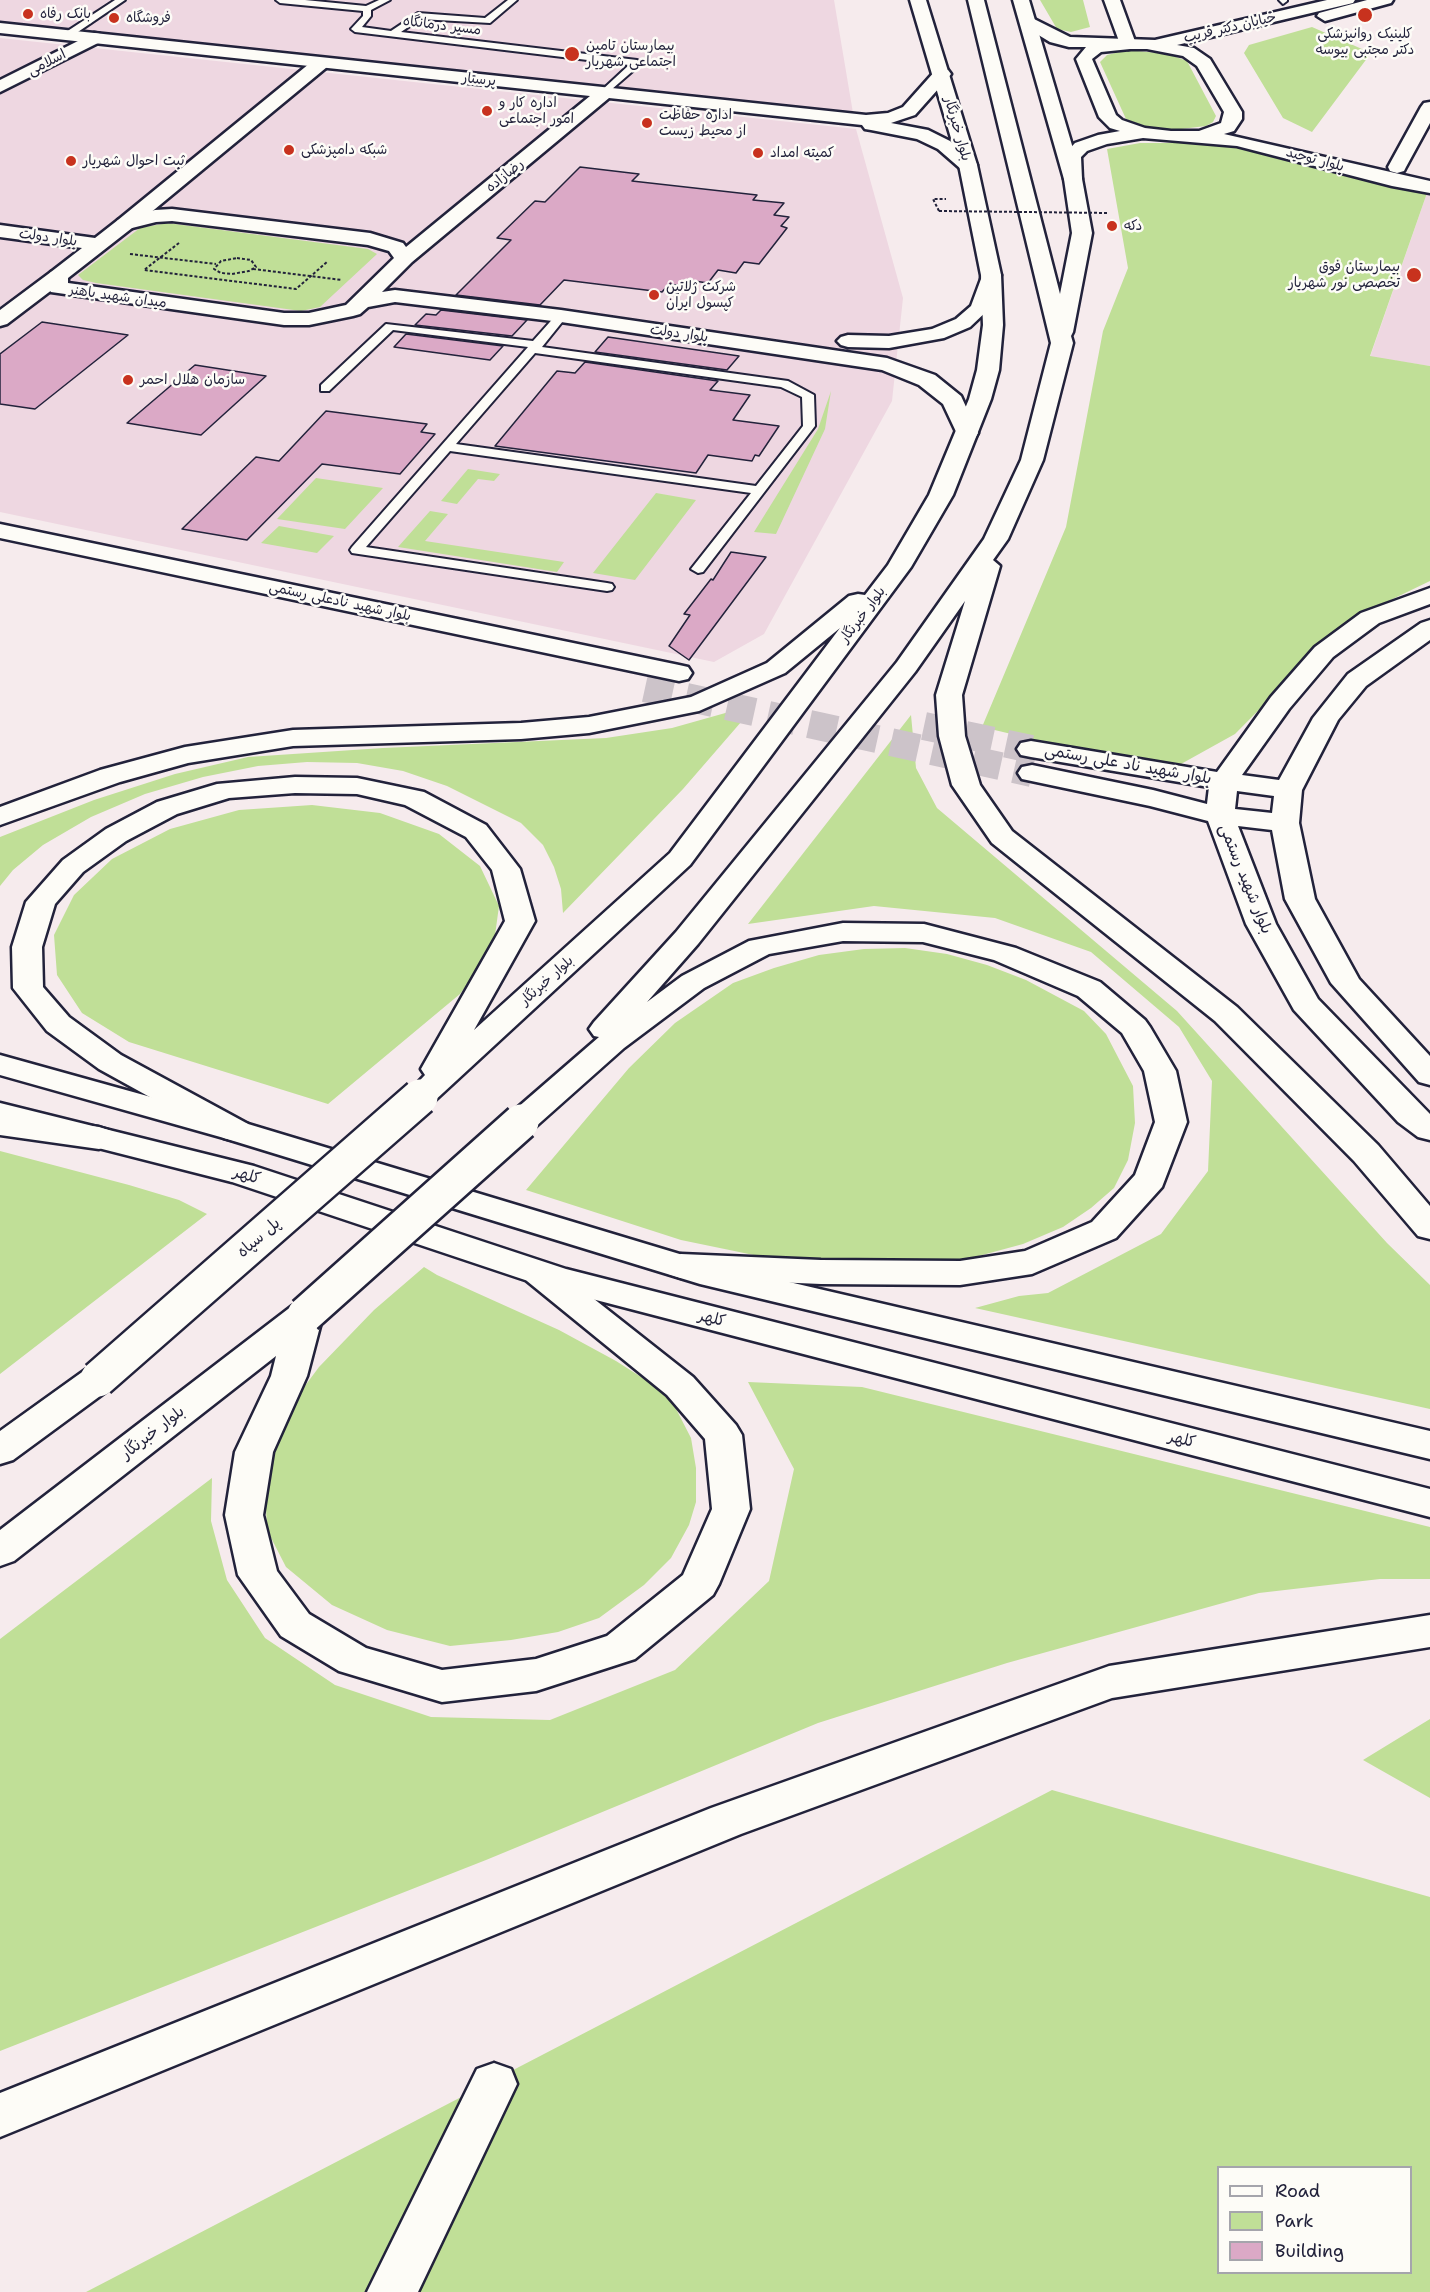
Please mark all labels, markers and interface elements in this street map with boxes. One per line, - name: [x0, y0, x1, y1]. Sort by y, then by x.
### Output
- place label: بانک رفاه: [40, 6, 91, 22]
- marker: کلینیک روانپزشکی دکتر مجتبی بیوسه: [1356, 6, 1374, 24]
- marker: بانک رفاه: [21, 7, 35, 21]
- street label: خیابان دکتر قریب: [1182, 9, 1278, 47]
- place label: فروشگاه: [126, 10, 171, 26]
- marker: فروشگاه: [107, 11, 121, 25]
- street label: مسیر درمانگاه: [402, 13, 482, 39]
- place label: کلینیک روانپزشکی دکتر مجتبی بیوسه: [1316, 26, 1414, 58]
- place label: بیمارستان تامین اجتماعی شهریار: [586, 38, 676, 70]
- marker: بیمارستان تامین اجتماعی شهریار: [563, 45, 581, 63]
- street label: اسلامی: [25, 46, 69, 80]
- street label: پرستار: [461, 70, 497, 90]
- place label: اداره کار و امور اجتماعی: [499, 95, 574, 128]
- street label: بلوار خبرنگار: [940, 95, 974, 163]
- marker: اداره کار و امور اجتماعی: [480, 104, 494, 118]
- place label: اداره حفاظت از محیط زیست: [659, 107, 746, 140]
- marker: اداره حفاظت از محیط زیست: [640, 116, 654, 130]
- place label: شبکه دامپزشکی: [301, 142, 387, 158]
- marker: شبکه دامپزشکی: [282, 143, 296, 157]
- street label: بلوار توحید: [1284, 144, 1346, 176]
- place label: کمیته امداد: [770, 145, 834, 161]
- marker: کمیته امداد: [751, 146, 765, 160]
- place label: ثبت احوال شهریار: [83, 153, 184, 169]
- marker: ثبت احوال شهریار: [64, 154, 78, 168]
- street label: رضازاده: [483, 156, 527, 196]
- place label: دکه: [1124, 218, 1142, 234]
- marker: دکه: [1105, 219, 1119, 233]
- street label: بلوار دولت: [18, 226, 78, 250]
- place label: بیمارستان فوق تخصصی نور شهریار: [1288, 259, 1400, 292]
- marker: بیمارستان فوق تخصصی نور شهریار: [1405, 266, 1423, 284]
- place label: شرکت ژلاتین کپسول ایران: [666, 279, 736, 312]
- street label: میدان شهید باهنر: [68, 282, 168, 312]
- marker: شرکت ژلاتین کپسول ایران: [647, 288, 661, 302]
- street label: بلوار دولت: [649, 322, 709, 346]
- place label: سازمان هلال احمر: [140, 372, 245, 388]
- marker: سازمان هلال احمر: [121, 373, 135, 387]
- street label: بلوار شهید نادعلی رستمی: [268, 579, 412, 625]
- street label: بلوار خبرنگار: [836, 584, 890, 646]
- street label: بلوار شهید ناد علی رستمی: [1043, 741, 1213, 789]
- street label: بلوار شهید رستمی: [1214, 821, 1276, 937]
- street label: بلوار خبرنگار: [517, 953, 577, 1009]
- street label: کلهر: [231, 1163, 263, 1189]
- street label: پل سپاه: [233, 1214, 285, 1262]
- street label: کلهر: [697, 1306, 727, 1332]
- street label: بلوار خبرنگار: [117, 1402, 189, 1464]
- street label: کلهر: [1167, 1427, 1197, 1453]
- legend: [1217, 2166, 1412, 2274]
- text: Road: [1275, 2179, 1320, 2203]
- text: Park: [1275, 2209, 1314, 2233]
- text: Building: [1275, 2239, 1344, 2263]

